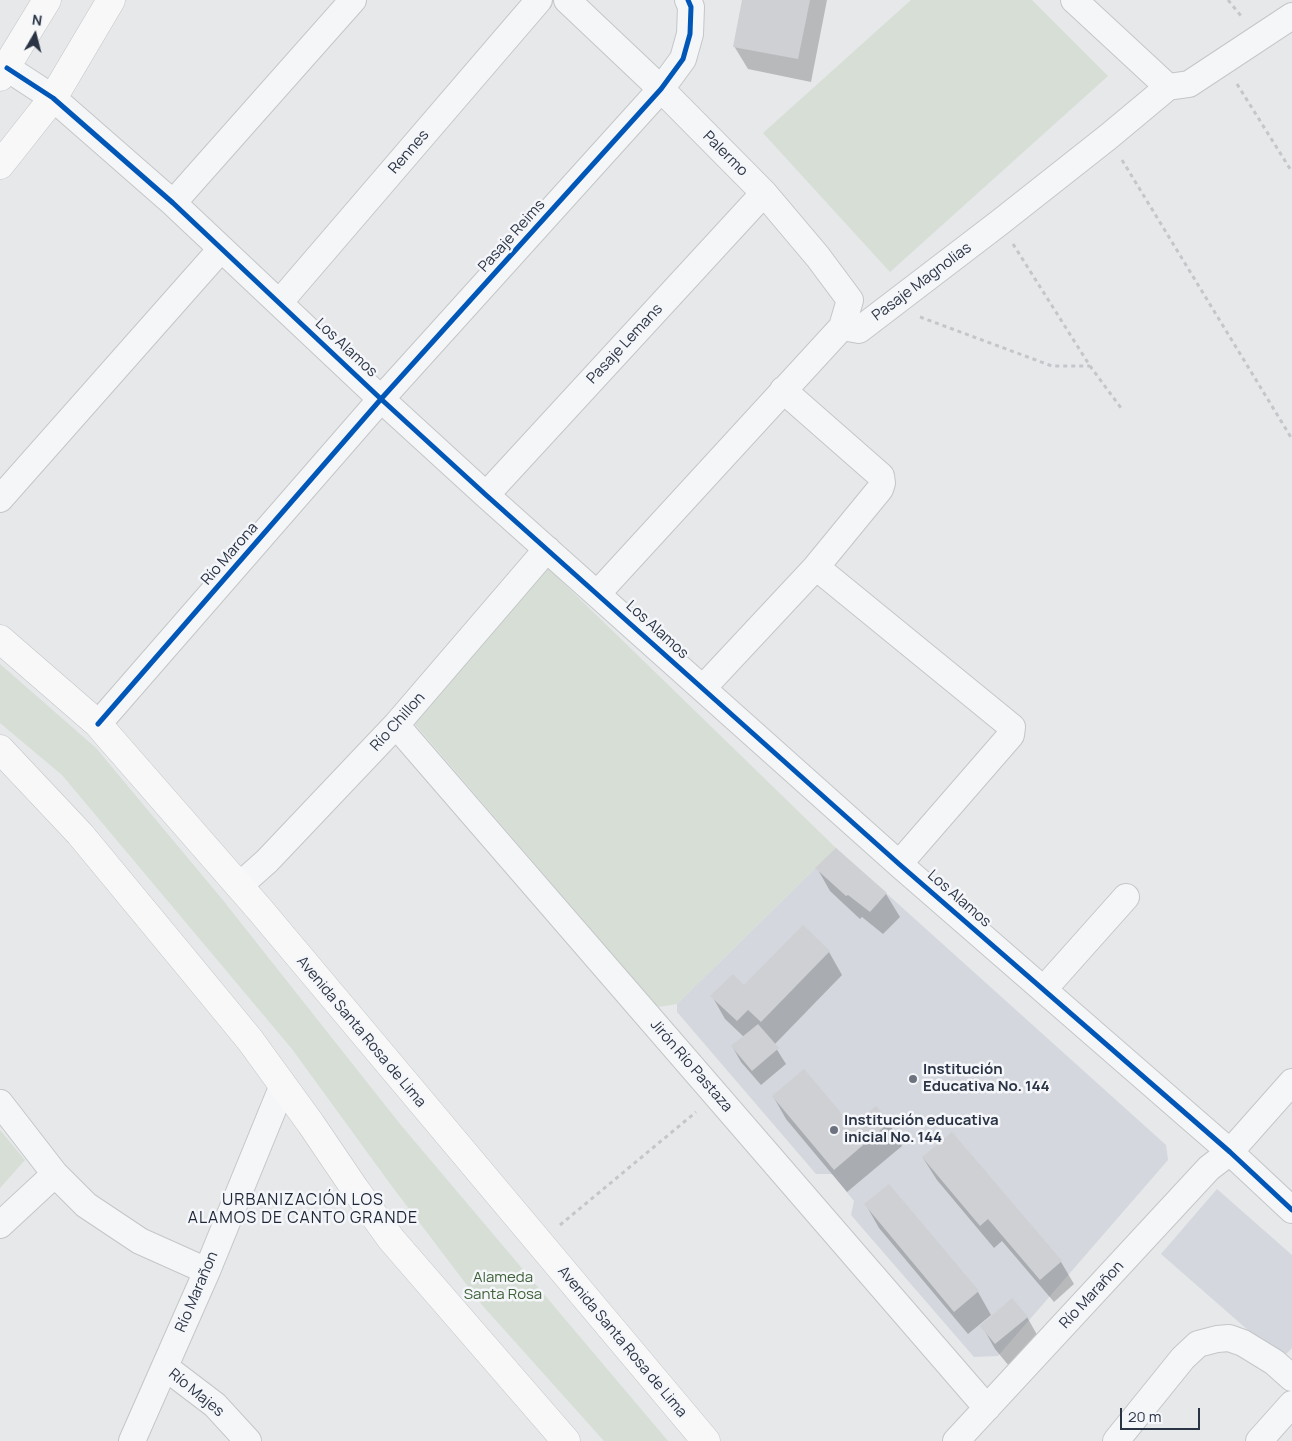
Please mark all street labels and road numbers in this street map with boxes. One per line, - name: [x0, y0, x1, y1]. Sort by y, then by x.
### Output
- street label: Rennes: [385, 126, 433, 178]
- street label: Palermo: [699, 128, 751, 180]
- street label: Pasaje Reims: [475, 196, 549, 276]
- street label: Pasaje Magnolias: [869, 239, 975, 325]
- street label: Pasaje Lemans: [583, 300, 667, 388]
- street label: Los Alamos: [311, 315, 381, 381]
- street label: Río Marona: [198, 519, 262, 589]
- street label: Los Alamos: [622, 597, 692, 663]
- street label: Río Chillon: [367, 689, 429, 755]
- street label: Los Alamos: [924, 867, 994, 931]
- street label: Avenida Santa Rosa de Lima: [293, 953, 429, 1111]
- street label: Jirón Río Pastaza: [646, 1016, 736, 1116]
- street label: Río Marañon: [172, 1249, 222, 1335]
- street label: Río Marañon: [1056, 1257, 1128, 1333]
- street label: Avenida Santa Rosa de Lima: [554, 1263, 690, 1421]
- street label: Río Majes: [165, 1365, 227, 1421]

